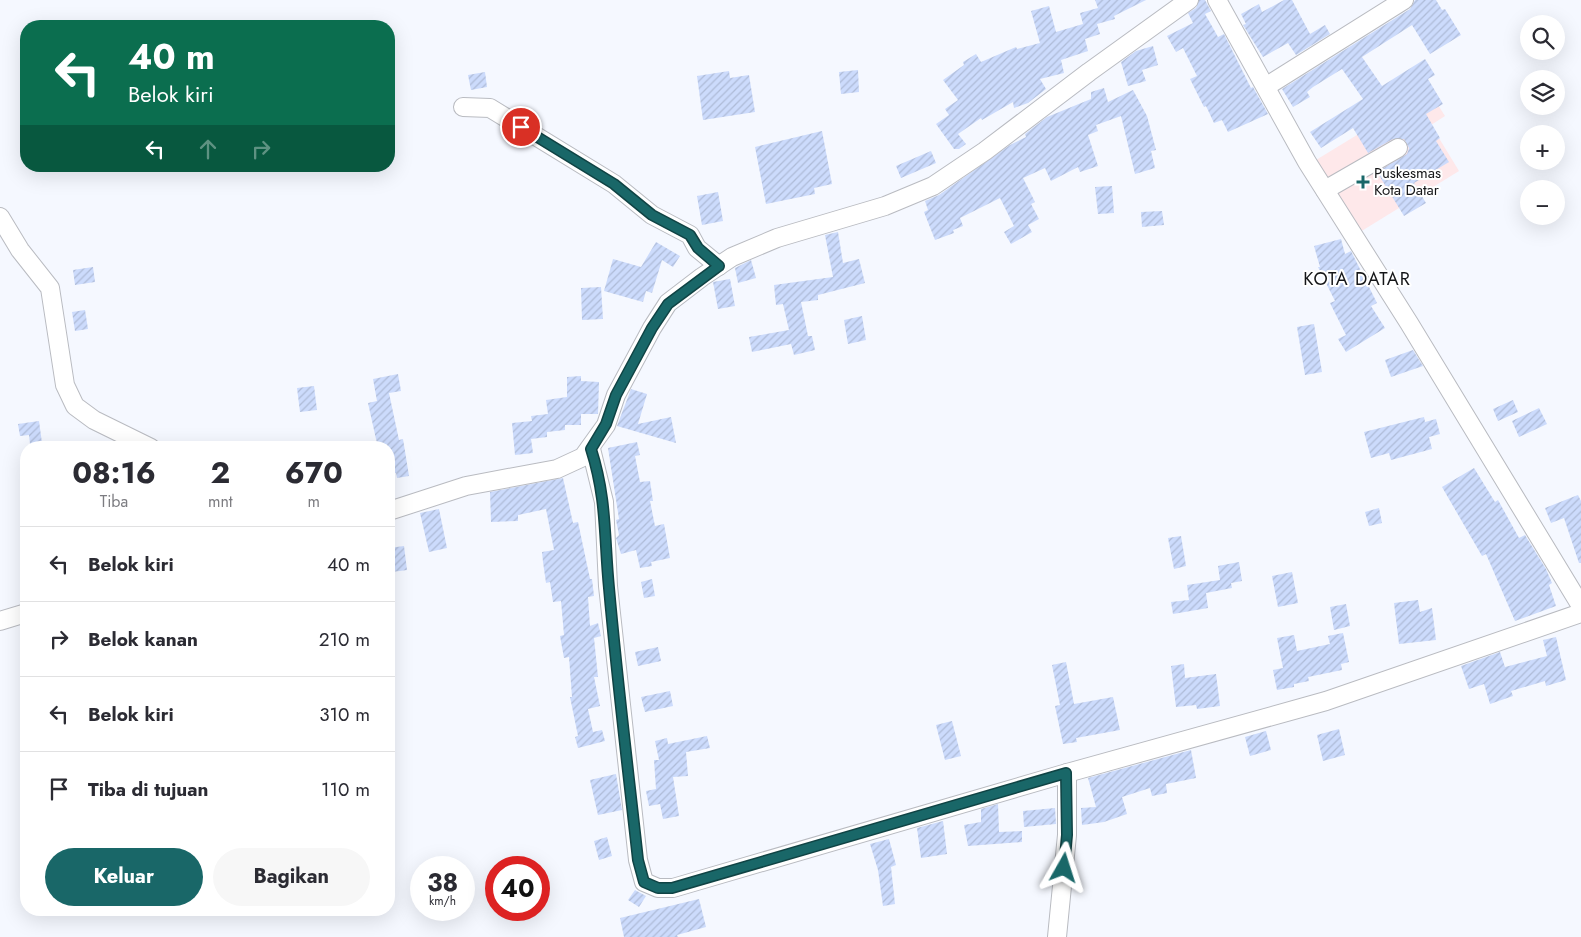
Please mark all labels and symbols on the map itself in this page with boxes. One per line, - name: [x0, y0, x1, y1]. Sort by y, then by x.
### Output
- pin: [500, 106, 542, 148]
- place label: Puskesmas Kota Datar: [1374, 162, 1441, 201]
- marker: Puskesmas Kota Datar: [1356, 175, 1370, 189]
- district label: KOTA DATAR: [1303, 266, 1411, 292]
- position arrow: [1037, 841, 1089, 893]
- speed limit sign: 40: [485, 856, 550, 921]

